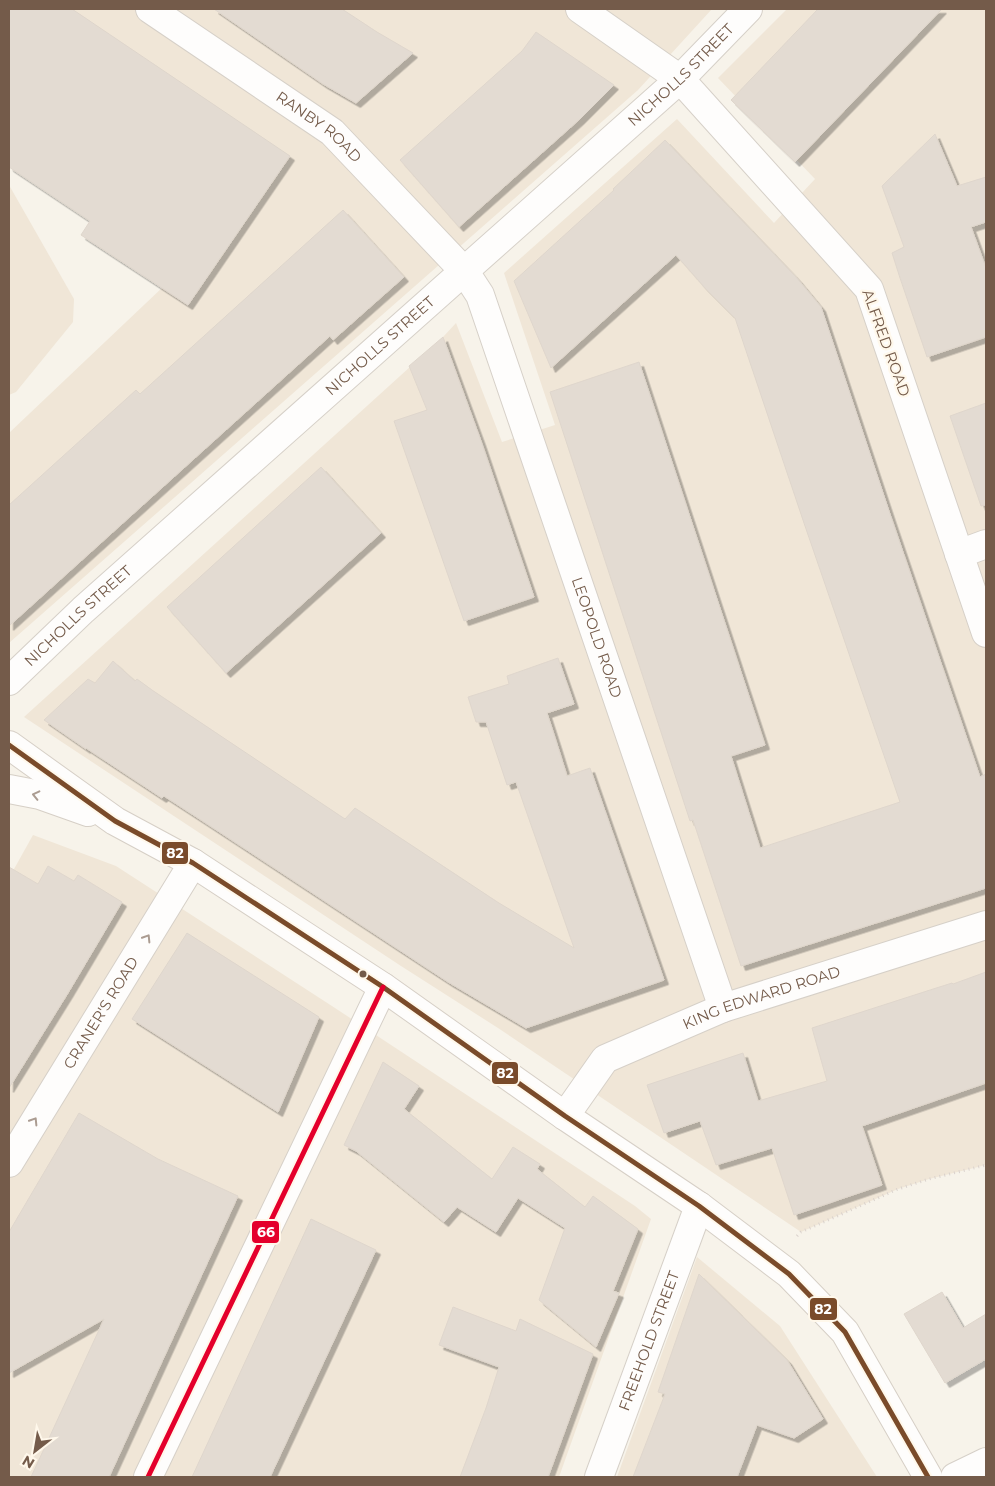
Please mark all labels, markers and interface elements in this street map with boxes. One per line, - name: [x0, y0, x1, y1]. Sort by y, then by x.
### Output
- street label: NICHOLLS STREET: [624, 19, 738, 130]
- street label: RANBY ROAD: [272, 87, 366, 166]
- street label: ALFRED ROAD: [858, 287, 915, 399]
- street label: NICHOLLS STREET: [321, 292, 439, 399]
- street label: NICHOLLS STREET: [20, 561, 136, 670]
- street label: LEOPOLD ROAD: [568, 574, 627, 700]
- one-way arrow: [31, 790, 40, 801]
- line badge: 82: [161, 841, 189, 865]
- text: 82: [166, 844, 184, 862]
- one-way arrow: [140, 934, 150, 943]
- street label: CRANER'S ROAD: [59, 953, 142, 1072]
- street label: KING EDWARD ROAD: [680, 962, 843, 1033]
- unlabelled marker: [358, 969, 368, 979]
- line badge: 82: [491, 1061, 519, 1085]
- text: 82: [496, 1064, 514, 1082]
- one-way arrow: [28, 1118, 38, 1127]
- line badge: 66: [251, 1220, 280, 1244]
- text: 66: [257, 1223, 275, 1241]
- street label: FREEHOLD STREET: [614, 1268, 683, 1413]
- line badge: 82: [809, 1297, 838, 1321]
- text: 82: [814, 1300, 832, 1318]
- north arrow: [10, 1426, 60, 1476]
- text: N: [19, 1452, 38, 1473]

